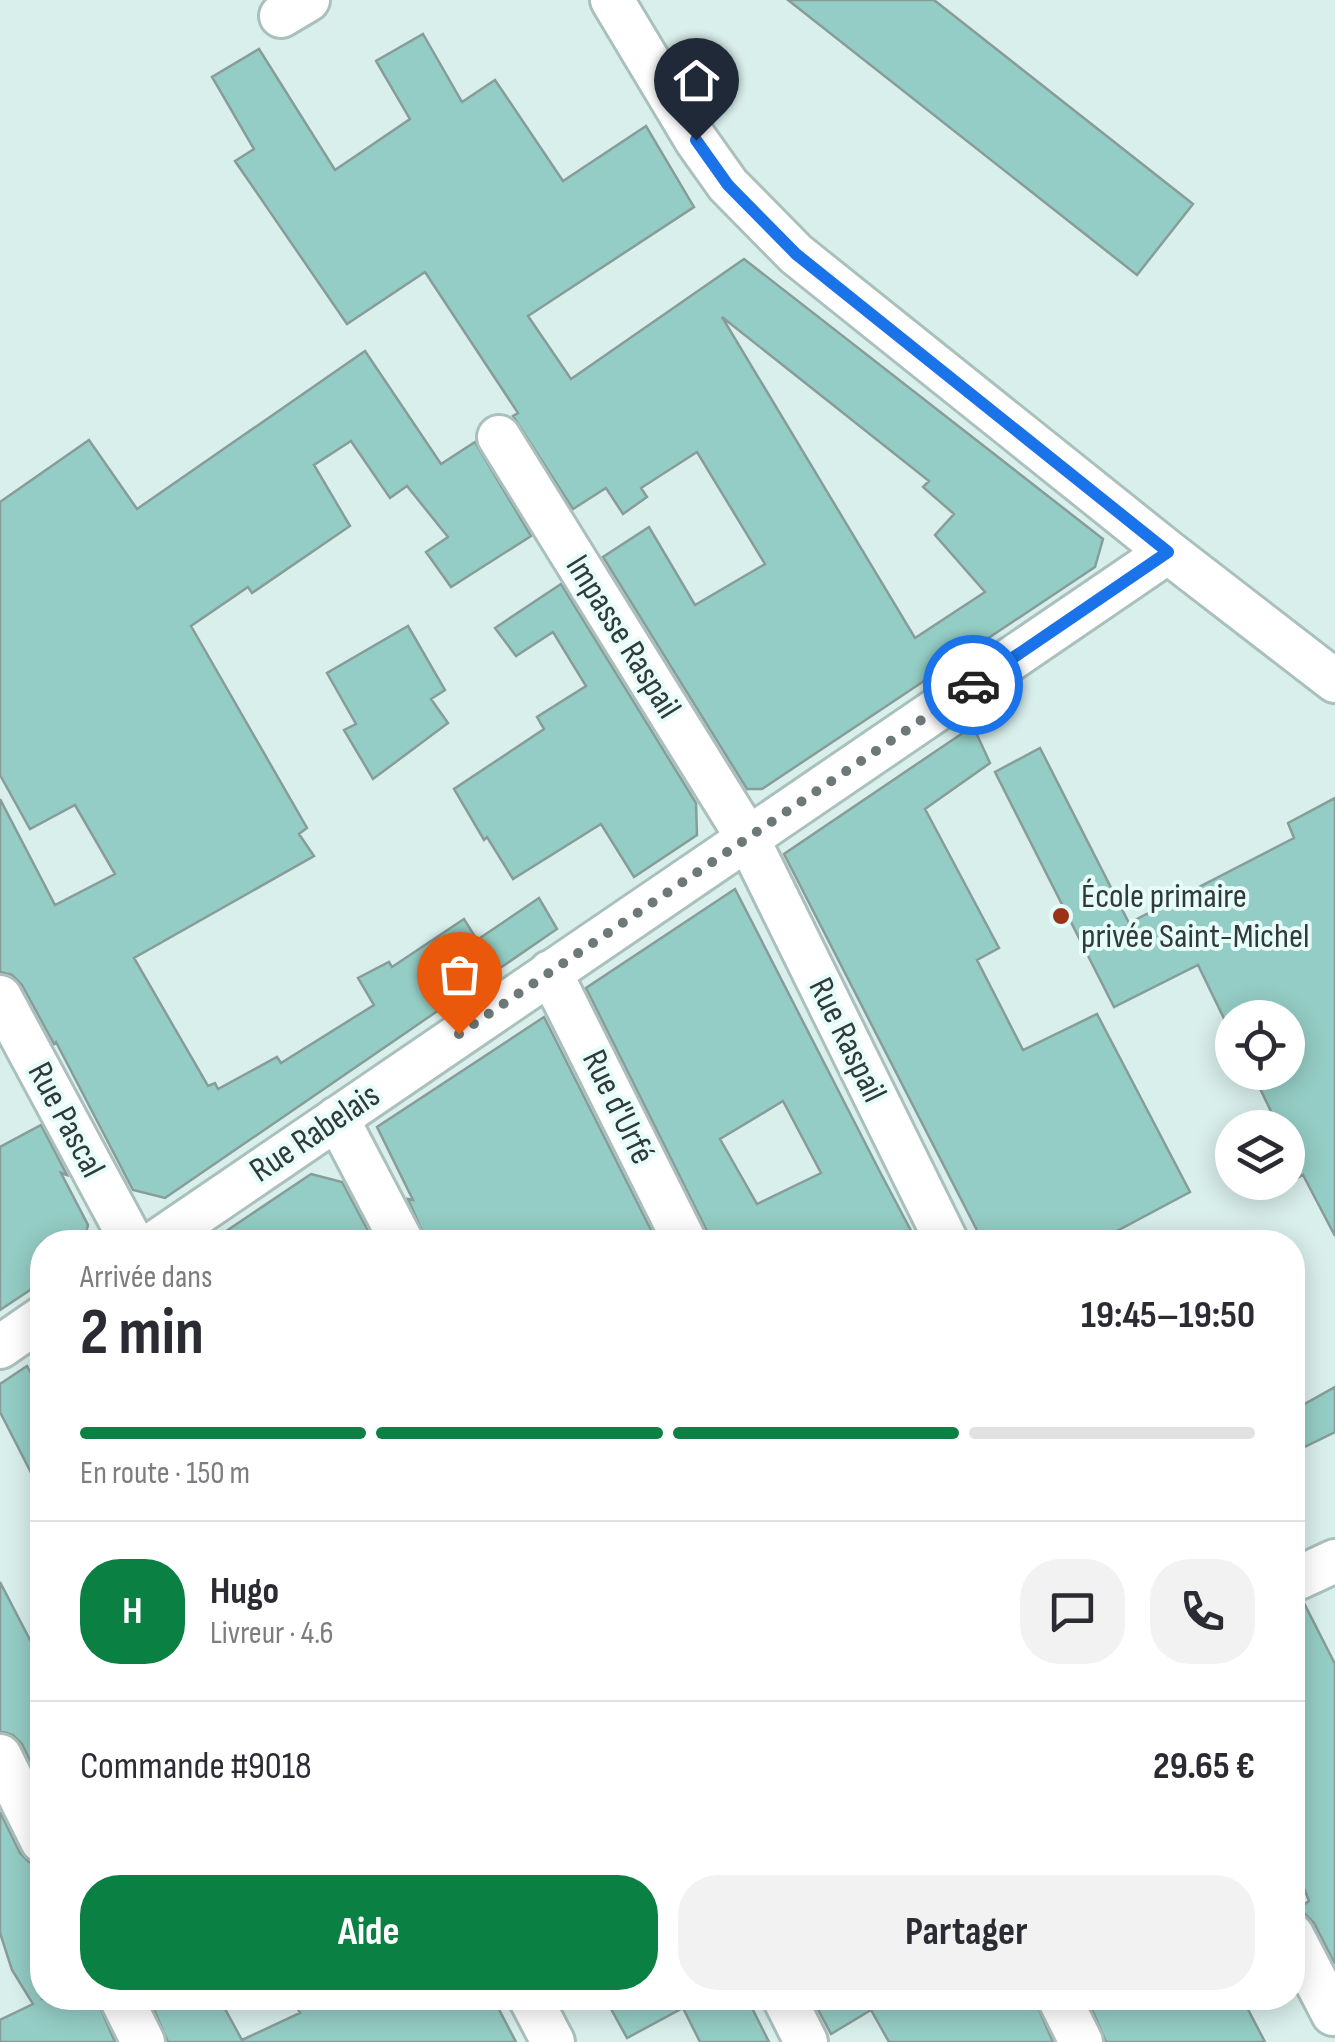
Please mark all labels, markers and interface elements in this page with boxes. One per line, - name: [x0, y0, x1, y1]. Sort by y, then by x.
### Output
- pin: [654, 38, 739, 141]
- icon: home: [669, 53, 724, 108]
- street label: Impasse Raspail: [556, 547, 690, 727]
- courier: [923, 635, 1023, 735]
- icon: car: [946, 658, 1001, 713]
- place label: École primaire privée Saint-Michel: [1081, 875, 1310, 958]
- marker: École primaire privée Saint-Michel: [1050, 905, 1072, 927]
- pin: [417, 932, 502, 1035]
- icon: bag: [432, 947, 487, 1002]
- street label: Rue Raspail: [798, 971, 896, 1109]
- map controls: [1215, 1000, 1305, 1200]
- button: locate: [1215, 1000, 1305, 1090]
- street label: Rue d'Urfé: [572, 1043, 664, 1171]
- street label: Rue Pascal: [18, 1055, 114, 1185]
- street label: Rue Rabelais: [242, 1074, 388, 1192]
- button: layers: [1215, 1110, 1305, 1200]
- text: Arrivée dans: [80, 1258, 212, 1297]
- text: 19:45–19:50: [1081, 1293, 1255, 1338]
- text: 2 min: [80, 1295, 204, 1373]
- text: En route · 150 m: [80, 1454, 250, 1493]
- button: chat: [1020, 1559, 1125, 1664]
- button: phone: [1150, 1559, 1255, 1664]
- text: Hugo: [210, 1569, 279, 1614]
- text: H: [122, 1589, 143, 1634]
- text: Livreur · 4.6: [210, 1614, 334, 1653]
- text: Commande #9018: [80, 1744, 312, 1789]
- text: 29.65 €: [1153, 1744, 1255, 1789]
- button: Aide: [80, 1875, 658, 1990]
- button: Partager: [678, 1875, 1255, 1990]

